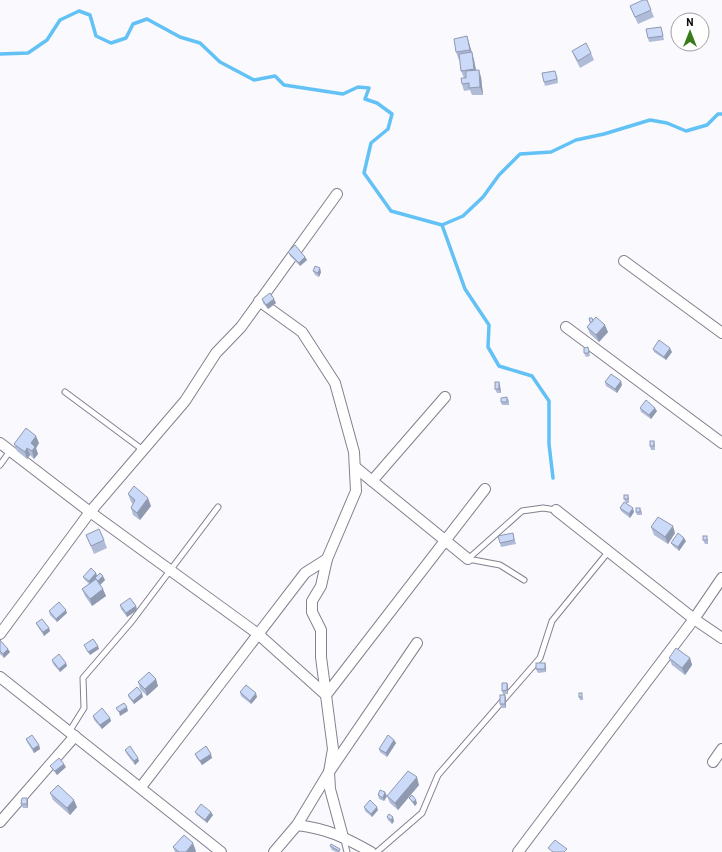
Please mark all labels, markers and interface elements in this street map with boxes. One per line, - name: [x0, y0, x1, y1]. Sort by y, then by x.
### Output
- north arrow: [670, 12, 710, 52]
- text: N: [686, 15, 694, 28]

